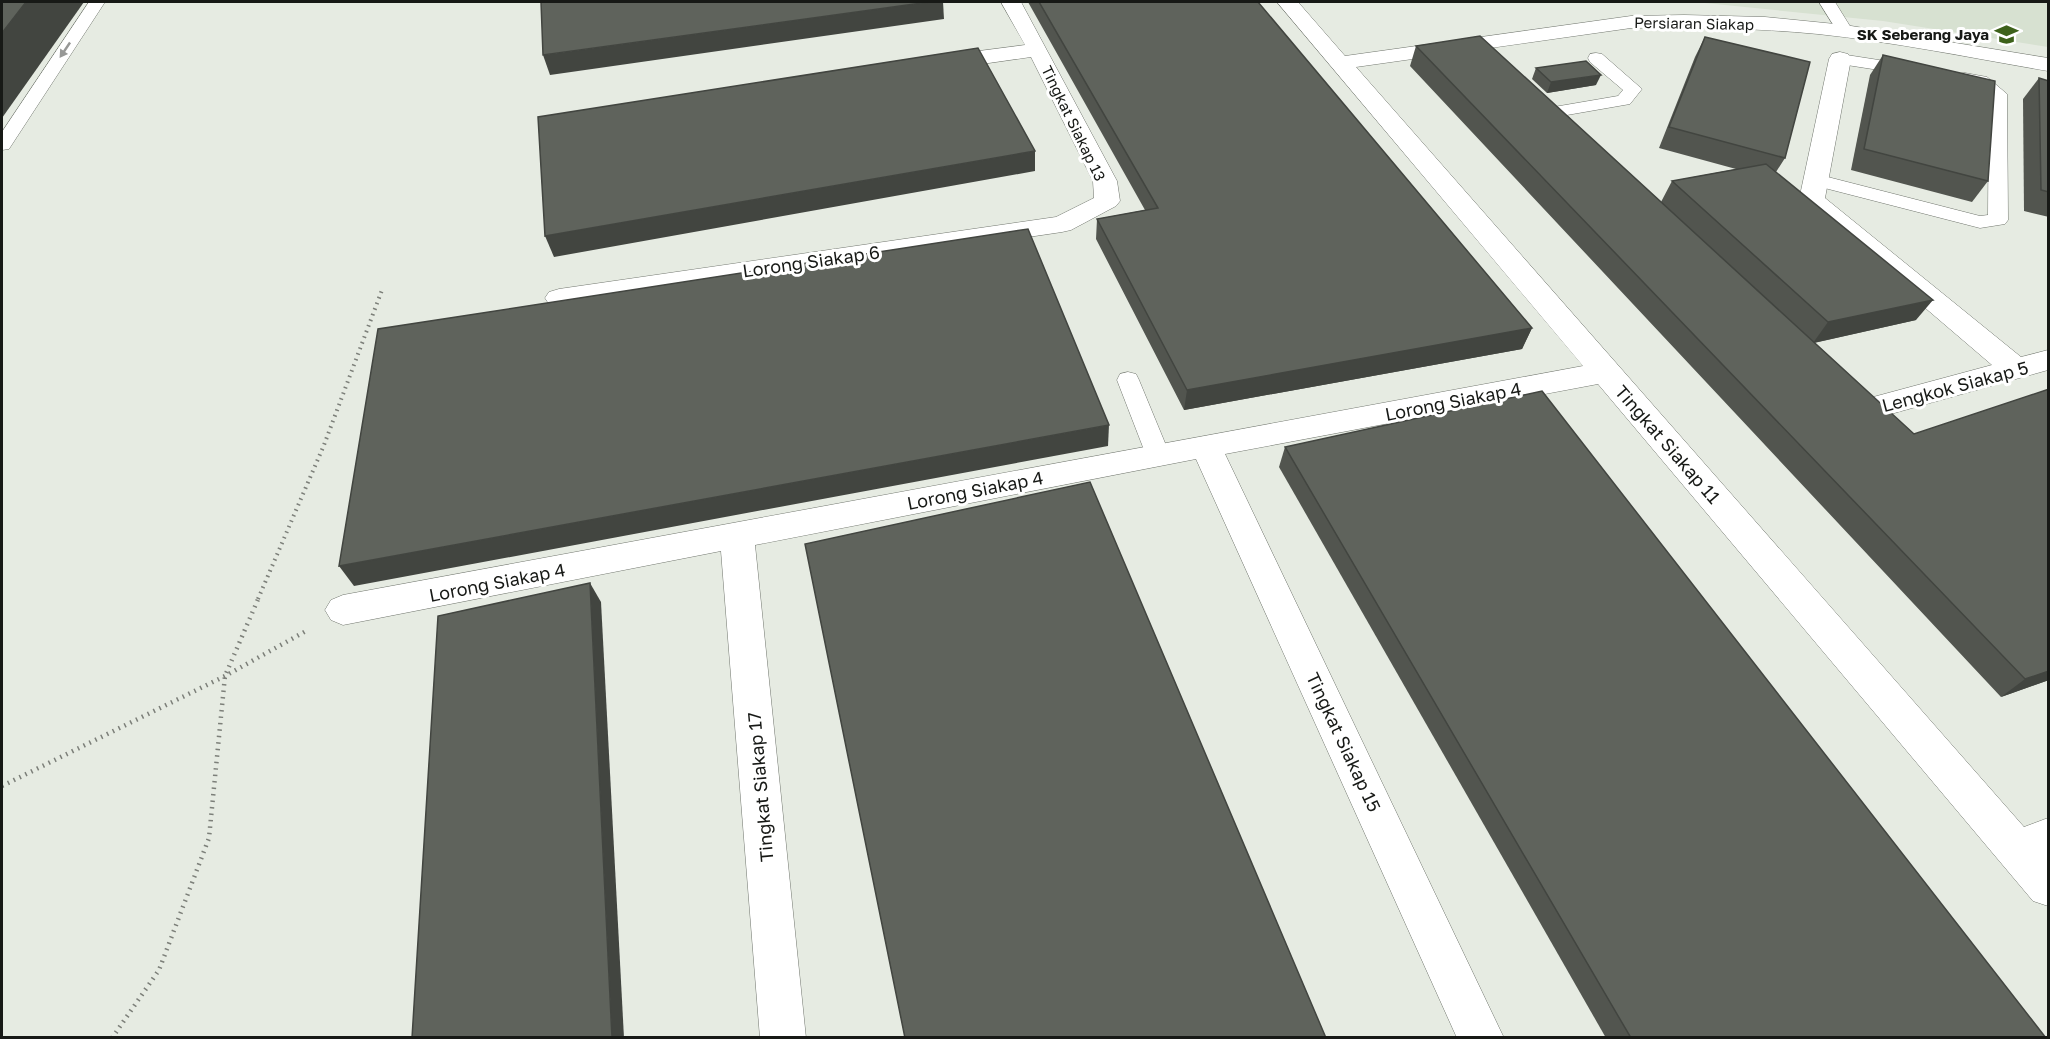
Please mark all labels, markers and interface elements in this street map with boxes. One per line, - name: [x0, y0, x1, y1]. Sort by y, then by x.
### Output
- street label: Persiaran Siakap: [1634, 13, 1754, 33]
- school or university icon: SK Seberang Jaya: [1994, 21, 2020, 47]
- place label: SK Seberang Jaya: [1857, 25, 1989, 43]
- one-way arrow: [59, 42, 70, 58]
- street label: Tingkat Siakap 13: [1038, 62, 1110, 184]
- street label: Lorong Siakap 6: [741, 240, 881, 282]
- street label: Lengkok Siakap 5: [1879, 356, 2031, 416]
- street label: Lorong Siakap 4: [1383, 377, 1523, 425]
- street label: Tingkat Siakap 11: [1611, 380, 1726, 508]
- street label: Lorong Siakap 4: [905, 466, 1045, 514]
- street label: Lorong Siakap 4: [427, 558, 567, 606]
- street label: Tingkat Siakap 15: [1302, 669, 1386, 815]
- street label: Tingkat Siakap 17: [742, 711, 778, 863]

